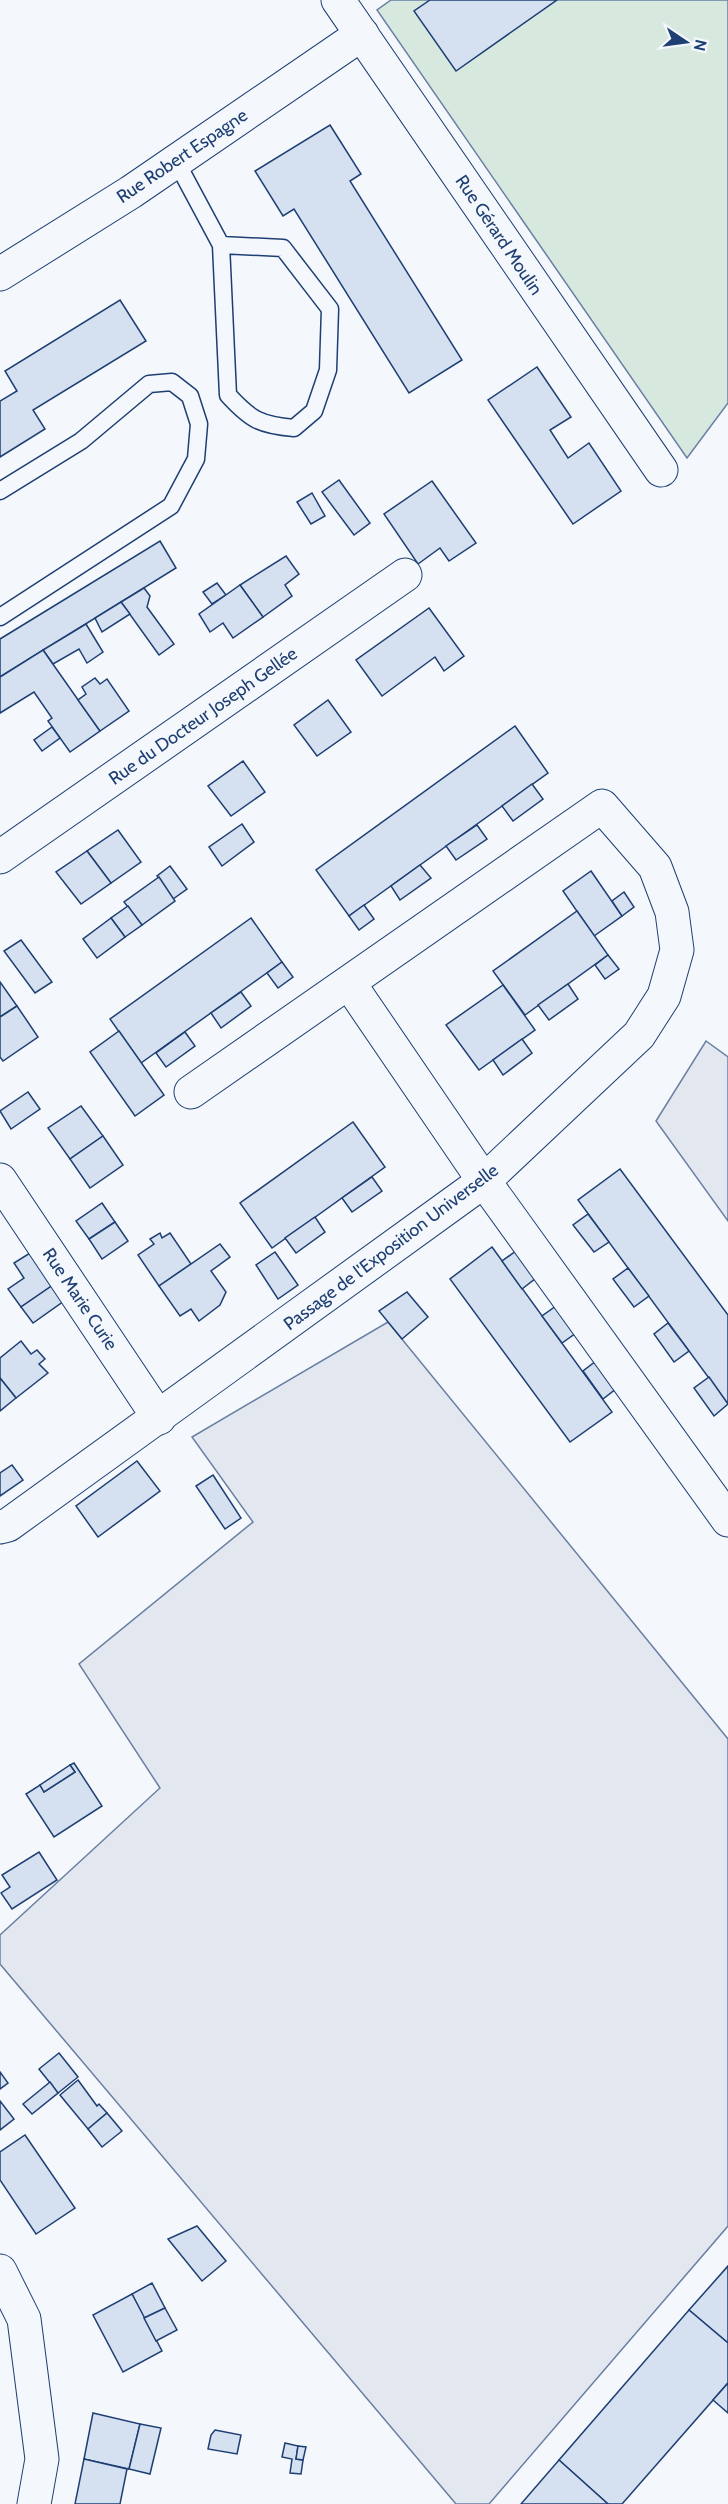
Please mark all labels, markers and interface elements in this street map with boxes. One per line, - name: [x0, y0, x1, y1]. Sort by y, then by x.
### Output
- north arrow: [656, 12, 716, 72]
- text: N: [690, 38, 711, 53]
- street label: Rue Robert Espagne: [112, 104, 252, 208]
- street label: Rue Gérard Moulin: [451, 171, 547, 299]
- street label: Rue du Docteur Joseph Gellée: [105, 642, 301, 790]
- street label: Passage de l'Exposition Universelle: [279, 1159, 503, 1335]
- street label: Rue Marie Curie: [38, 1244, 122, 1354]

